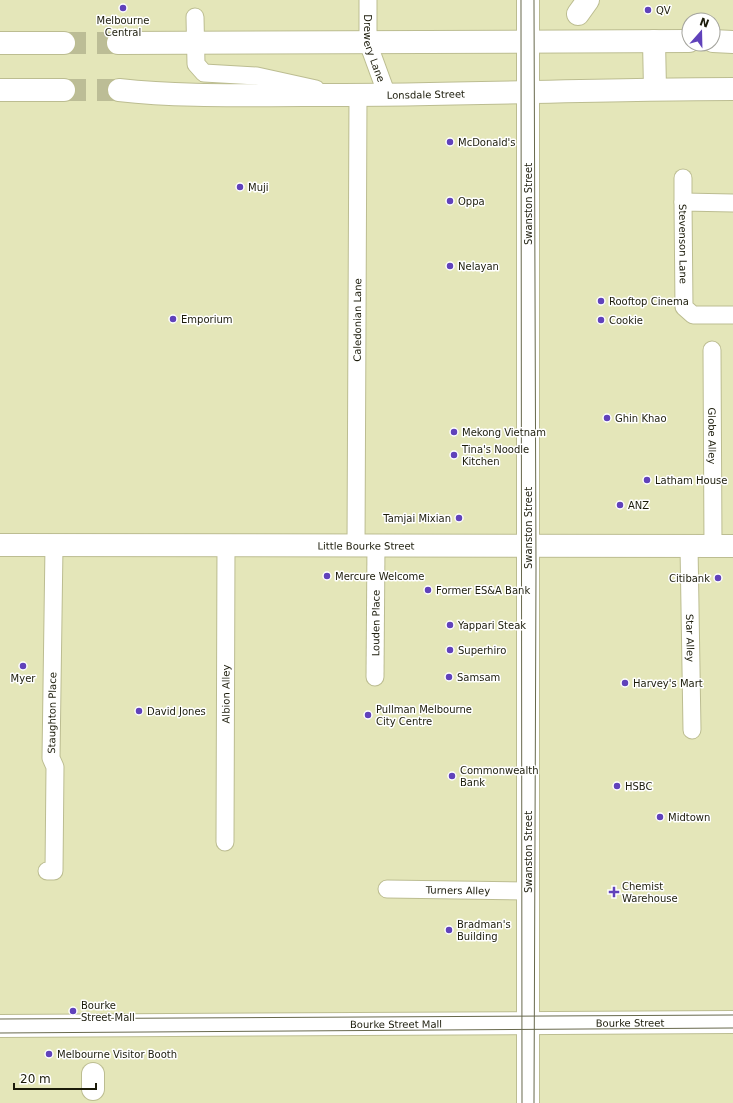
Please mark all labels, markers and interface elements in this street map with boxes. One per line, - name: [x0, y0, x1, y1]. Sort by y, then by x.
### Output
- marker: Melbourne Central: [118, 3, 128, 13]
- marker: QV: [643, 5, 653, 15]
- place label: QV: [656, 5, 671, 16]
- north arrow: [681, 12, 721, 52]
- street label: Drewery Lane: [362, 14, 387, 83]
- place label: Melbourne Central: [97, 15, 149, 38]
- text: N: [698, 15, 711, 31]
- street label: Lonsdale Street: [387, 88, 465, 100]
- marker: McDonald's: [445, 137, 455, 147]
- place label: McDonald's: [458, 137, 516, 148]
- street label: Swanston Street: [523, 163, 534, 245]
- marker: Muji: [235, 182, 245, 192]
- place label: Muji: [248, 182, 269, 193]
- marker: Oppa: [445, 196, 455, 206]
- place label: Oppa: [458, 196, 485, 207]
- street label: Stevenson Lane: [678, 204, 689, 284]
- marker: Nelayan: [445, 261, 455, 271]
- place label: Nelayan: [458, 261, 499, 272]
- street label: Caledonian Lane: [351, 278, 363, 362]
- marker: Rooftop Cinema: [596, 296, 606, 306]
- place label: Rooftop Cinema: [609, 296, 689, 307]
- marker: Emporium: [168, 314, 178, 324]
- place label: Emporium: [181, 314, 233, 325]
- marker: Cookie: [596, 315, 606, 325]
- place label: Cookie: [609, 315, 643, 326]
- street label: Globe Alley: [707, 408, 718, 465]
- marker: Ghin Khao: [602, 413, 612, 423]
- place label: Ghin Khao: [615, 413, 667, 424]
- marker: Mekong Vietnam: [449, 427, 459, 437]
- place label: Mekong Vietnam: [462, 427, 546, 438]
- place label: Tina's Noodle Kitchen: [461, 444, 529, 467]
- marker: Tina's Noodle Kitchen: [449, 450, 459, 460]
- marker: Latham House: [642, 475, 652, 485]
- place label: Latham House: [655, 475, 727, 486]
- street label: Swanston Street: [523, 487, 534, 569]
- marker: ANZ: [615, 500, 625, 510]
- place label: ANZ: [628, 500, 649, 511]
- place label: Tamjai Mixian: [382, 513, 451, 524]
- marker: Tamjai Mixian: [454, 513, 464, 523]
- street label: Little Bourke Street: [317, 540, 415, 551]
- marker: Mercure Welcome: [322, 571, 332, 581]
- place label: Mercure Welcome: [335, 571, 424, 582]
- place label: Citibank: [669, 573, 710, 584]
- marker: Citibank: [713, 573, 723, 583]
- marker: Former ES&A Bank: [423, 585, 433, 595]
- place label: Former ES&A Bank: [436, 585, 530, 596]
- street label: Louden Place: [370, 590, 381, 656]
- street label: Star Alley: [685, 614, 696, 662]
- marker: Yappari Steak: [445, 620, 455, 630]
- place label: Yappari Steak: [457, 620, 526, 631]
- marker: Superhiro: [445, 645, 455, 655]
- place label: Superhiro: [458, 645, 506, 656]
- marker: Myer: [18, 661, 28, 671]
- street label: Albion Alley: [220, 664, 231, 723]
- street label: Staughton Place: [46, 672, 58, 754]
- marker: Samsam: [444, 672, 454, 682]
- place label: Samsam: [457, 672, 500, 683]
- place label: Myer: [11, 673, 36, 684]
- marker: Harvey's Mart: [620, 678, 630, 688]
- place label: Harvey's Mart: [633, 678, 703, 689]
- place label: Pullman Melbourne City Centre: [376, 704, 472, 727]
- marker: David Jones: [134, 706, 144, 716]
- place label: David Jones: [147, 706, 206, 717]
- marker: Pullman Melbourne City Centre: [363, 710, 373, 720]
- place label: Commonwealth Bank: [460, 765, 539, 788]
- marker: Commonwealth Bank: [447, 771, 457, 781]
- marker: HSBC: [612, 781, 622, 791]
- place label: HSBC: [625, 781, 653, 792]
- street label: Swanston Street: [523, 811, 534, 893]
- marker: Midtown: [655, 812, 665, 822]
- place label: Midtown: [668, 812, 710, 823]
- place label: Chemist Warehouse: [622, 881, 678, 904]
- street label: Turners Alley: [425, 884, 490, 896]
- marker: Chemist Warehouse: [609, 887, 619, 897]
- place label: Bradman's Building: [457, 919, 511, 942]
- marker: Bradman's Building: [444, 925, 454, 935]
- place label: Bourke Street Mall: [81, 1000, 135, 1023]
- marker: Bourke Street Mall: [68, 1006, 78, 1016]
- street label: Bourke Street: [596, 1017, 664, 1028]
- street label: Bourke Street Mall: [350, 1018, 442, 1030]
- marker: Melbourne Visitor Booth: [44, 1049, 54, 1059]
- place label: Melbourne Visitor Booth: [57, 1049, 177, 1060]
- scale bar: [14, 1065, 96, 1091]
- text: 20 m: [20, 1072, 51, 1086]

